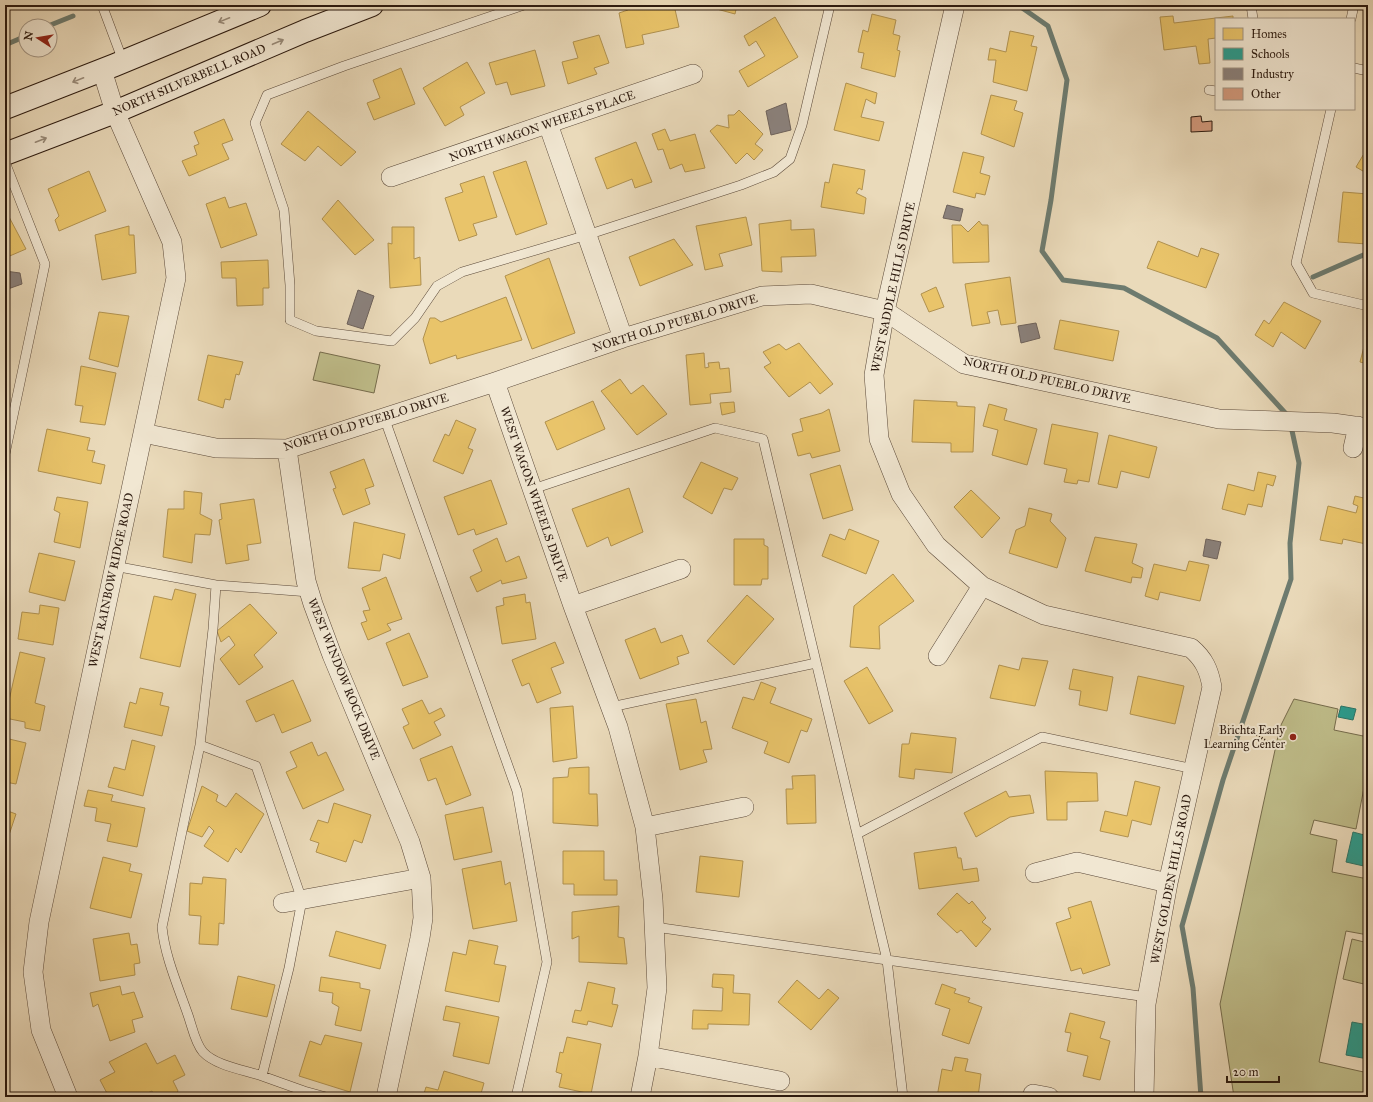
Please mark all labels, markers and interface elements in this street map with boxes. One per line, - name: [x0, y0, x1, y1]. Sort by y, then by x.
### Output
- one-way arrow: [218, 16, 230, 24]
- north arrow: [18, 18, 58, 58]
- legend: [1215, 18, 1355, 110]
- text: Homes: [1251, 27, 1287, 41]
- text: N: [21, 29, 36, 42]
- one-way arrow: [272, 38, 284, 45]
- street label: NORTH SILVERBELL ROAD: [110, 41, 268, 119]
- text: Schools: [1251, 47, 1289, 61]
- text: Industry: [1251, 67, 1294, 81]
- one-way arrow: [72, 76, 84, 84]
- street label: NORTH WAGON WHEELS PLACE: [447, 87, 637, 164]
- text: Other: [1251, 87, 1281, 101]
- one-way arrow: [35, 135, 47, 143]
- street label: WEST SADDLE HILLS DRIVE: [868, 200, 918, 374]
- street label: NORTH OLD PUEBLO DRIVE: [591, 291, 760, 355]
- street label: NORTH OLD PUEBLO DRIVE: [962, 354, 1133, 406]
- street label: NORTH OLD PUEBLO DRIVE: [282, 390, 451, 454]
- street label: WEST WAGON WHEELS DRIVE: [497, 405, 571, 584]
- street label: WEST RAINBOW RIDGE ROAD: [86, 491, 136, 669]
- street label: WEST WINDOW ROCK DRIVE: [305, 596, 383, 762]
- place label: Brichta Early Learning Center: [1204, 723, 1285, 752]
- marker: Brichta Early Learning Center: [1288, 732, 1298, 742]
- street label: WEST GOLDEN HILLS ROAD: [1148, 793, 1194, 965]
- scale bar: [1227, 1058, 1279, 1084]
- text: 20 m: [1233, 1065, 1259, 1079]

